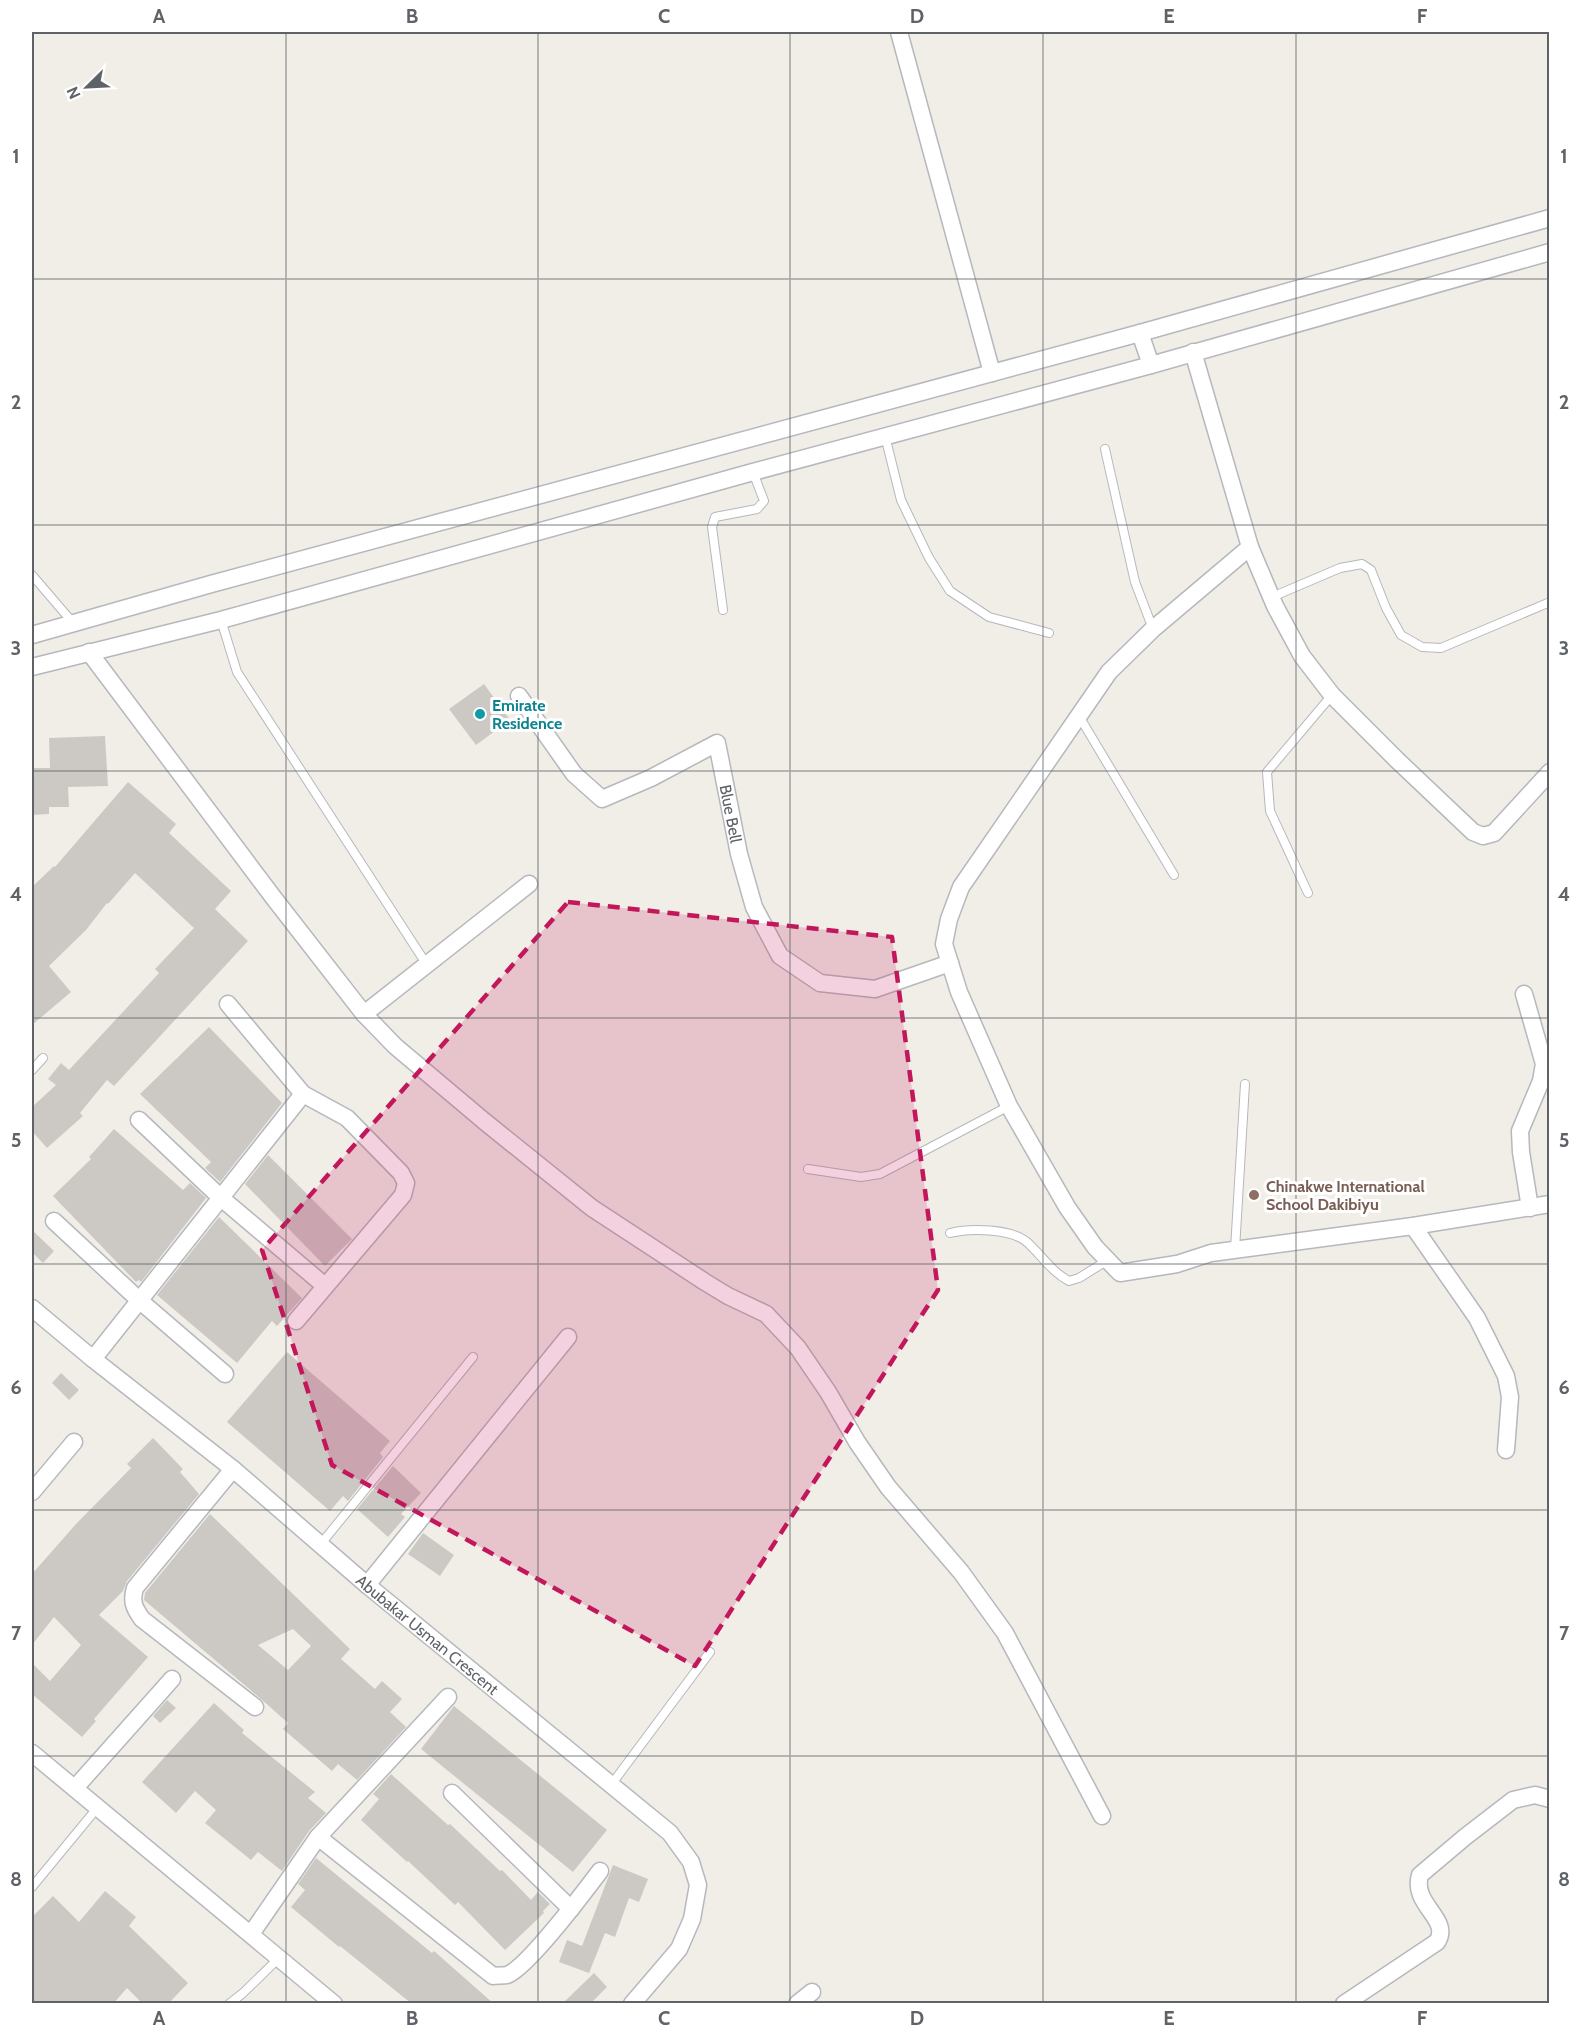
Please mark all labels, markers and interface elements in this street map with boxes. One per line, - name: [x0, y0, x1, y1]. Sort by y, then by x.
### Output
- text: A: [153, 4, 166, 28]
- text: B: [406, 4, 418, 28]
- text: C: [658, 4, 670, 28]
- text: D: [910, 4, 924, 28]
- text: E: [1163, 4, 1175, 28]
- text: F: [1417, 4, 1428, 28]
- north arrow: [57, 57, 117, 117]
- text: N: [63, 84, 85, 102]
- text: 1: [12, 144, 20, 168]
- text: 1: [1560, 144, 1568, 168]
- text: 2: [11, 390, 21, 414]
- text: 2: [1559, 390, 1569, 414]
- text: 3: [11, 636, 21, 660]
- text: 3: [1559, 636, 1569, 660]
- place label: Emirate Residence: [492, 696, 562, 733]
- marker: Emirate Residence: [473, 707, 487, 721]
- street label: Blue Bell: [715, 783, 746, 845]
- text: 4: [10, 882, 22, 906]
- text: 4: [1558, 882, 1570, 906]
- text: 5: [11, 1128, 21, 1152]
- text: 5: [1559, 1128, 1569, 1152]
- place label: Chinakwe International School Dakibiyu: [1266, 1177, 1425, 1214]
- marker: Chinakwe International School Dakibiyu: [1247, 1188, 1261, 1202]
- text: 6: [10, 1375, 22, 1399]
- text: 6: [1558, 1375, 1570, 1399]
- street label: Abubakar Usman Crescent: [352, 1571, 503, 1699]
- text: 7: [11, 1621, 22, 1645]
- text: 7: [1559, 1621, 1570, 1645]
- text: 8: [10, 1867, 22, 1891]
- text: 8: [1558, 1867, 1570, 1891]
- text: A: [153, 2006, 166, 2030]
- text: B: [406, 2006, 418, 2030]
- text: C: [658, 2006, 670, 2030]
- text: D: [910, 2006, 924, 2030]
- text: E: [1163, 2006, 1175, 2030]
- text: F: [1417, 2006, 1428, 2030]

